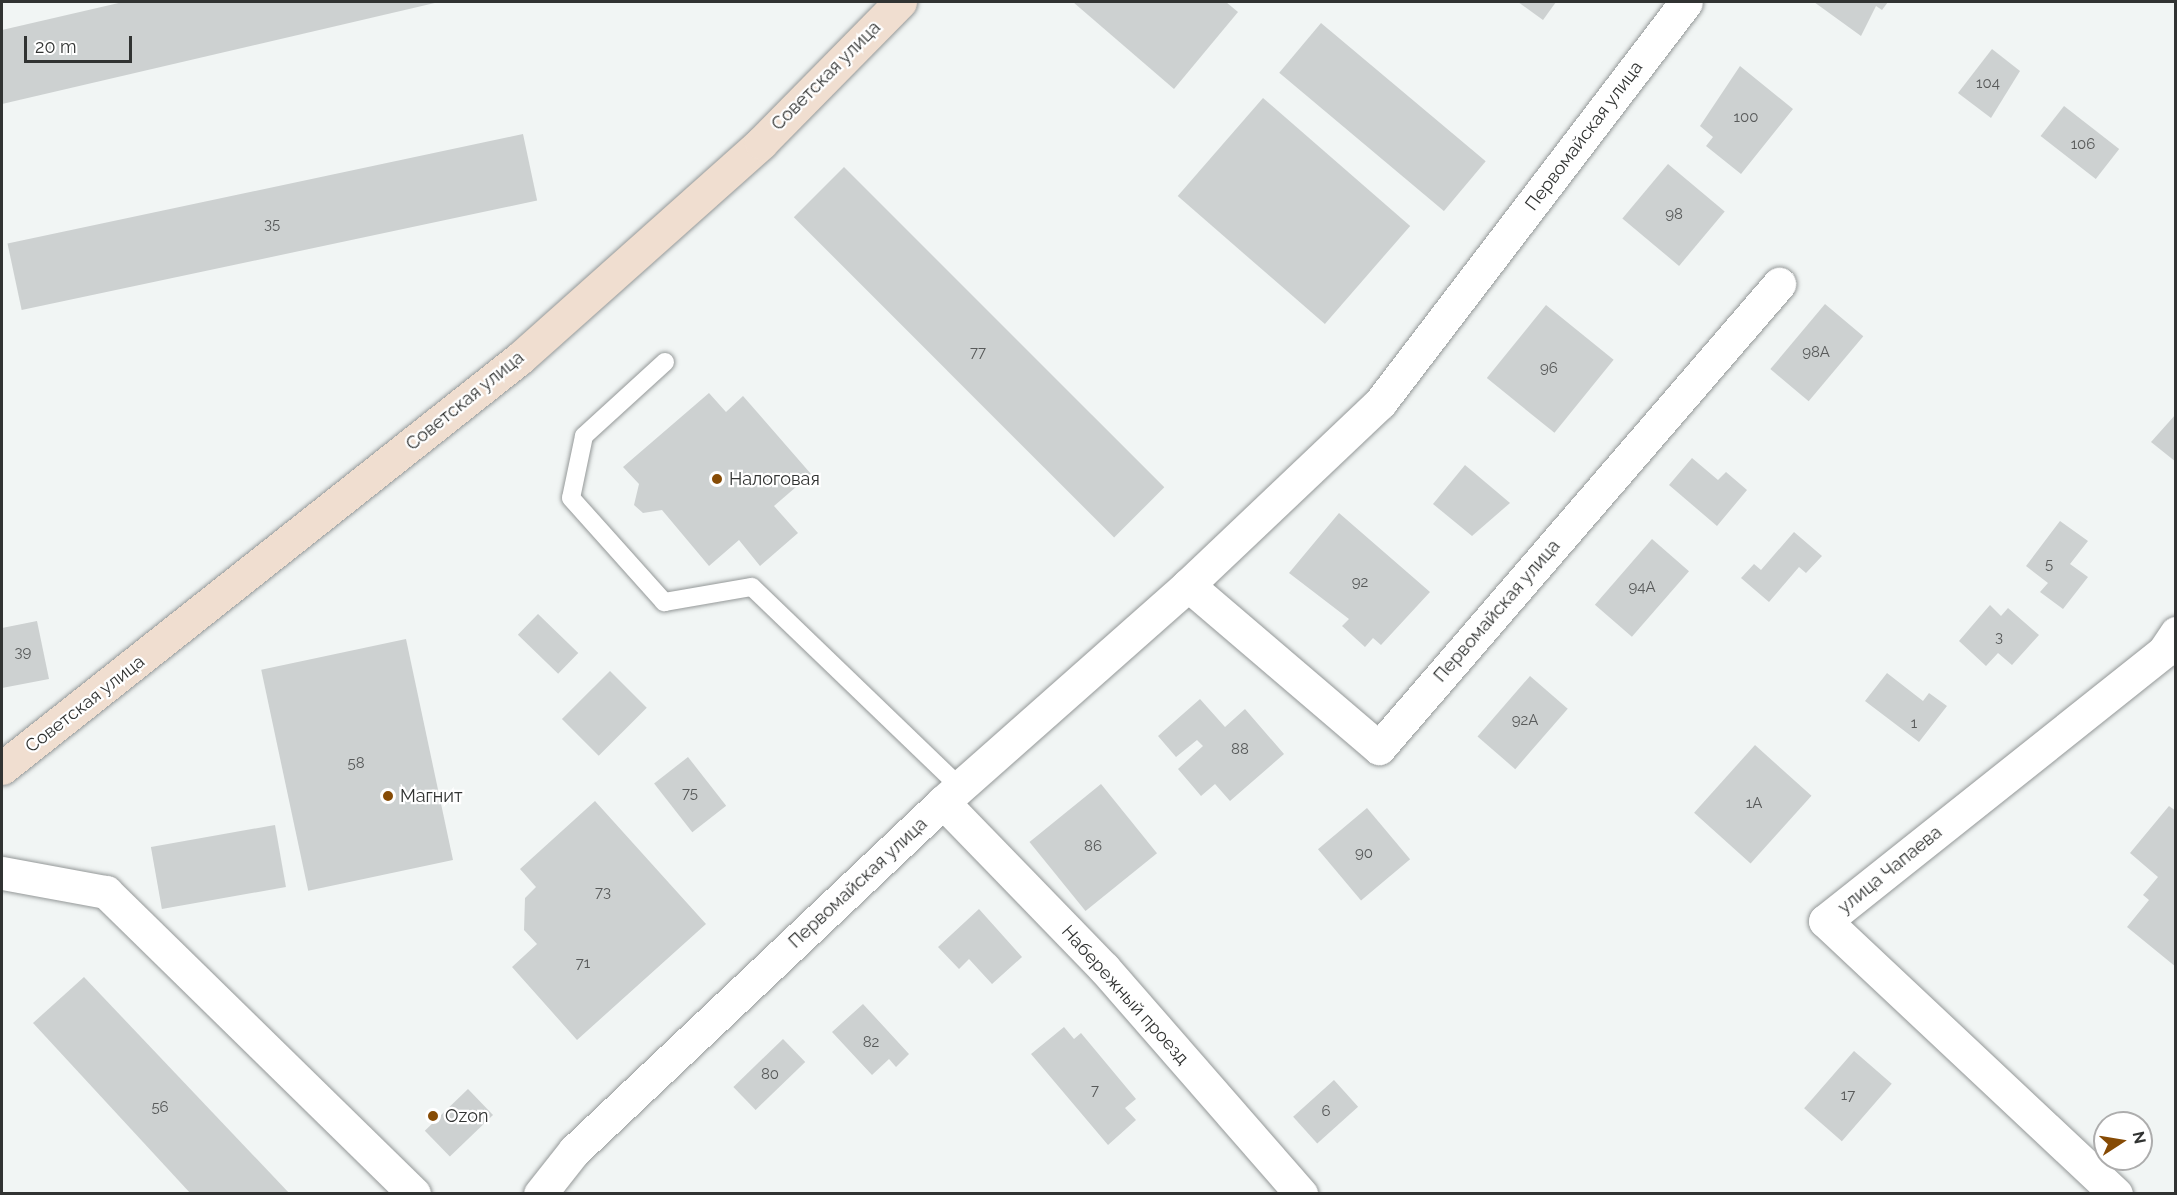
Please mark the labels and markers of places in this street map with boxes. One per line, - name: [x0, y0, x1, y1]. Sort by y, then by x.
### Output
- place label: Налоговая: [729, 468, 820, 490]
- marker: Налоговая: [710, 472, 724, 486]
- place label: Магнит: [400, 785, 463, 807]
- marker: Магнит: [381, 789, 395, 803]
- place label: Ozon: [445, 1105, 488, 1127]
- marker: Ozon: [426, 1109, 440, 1123]

